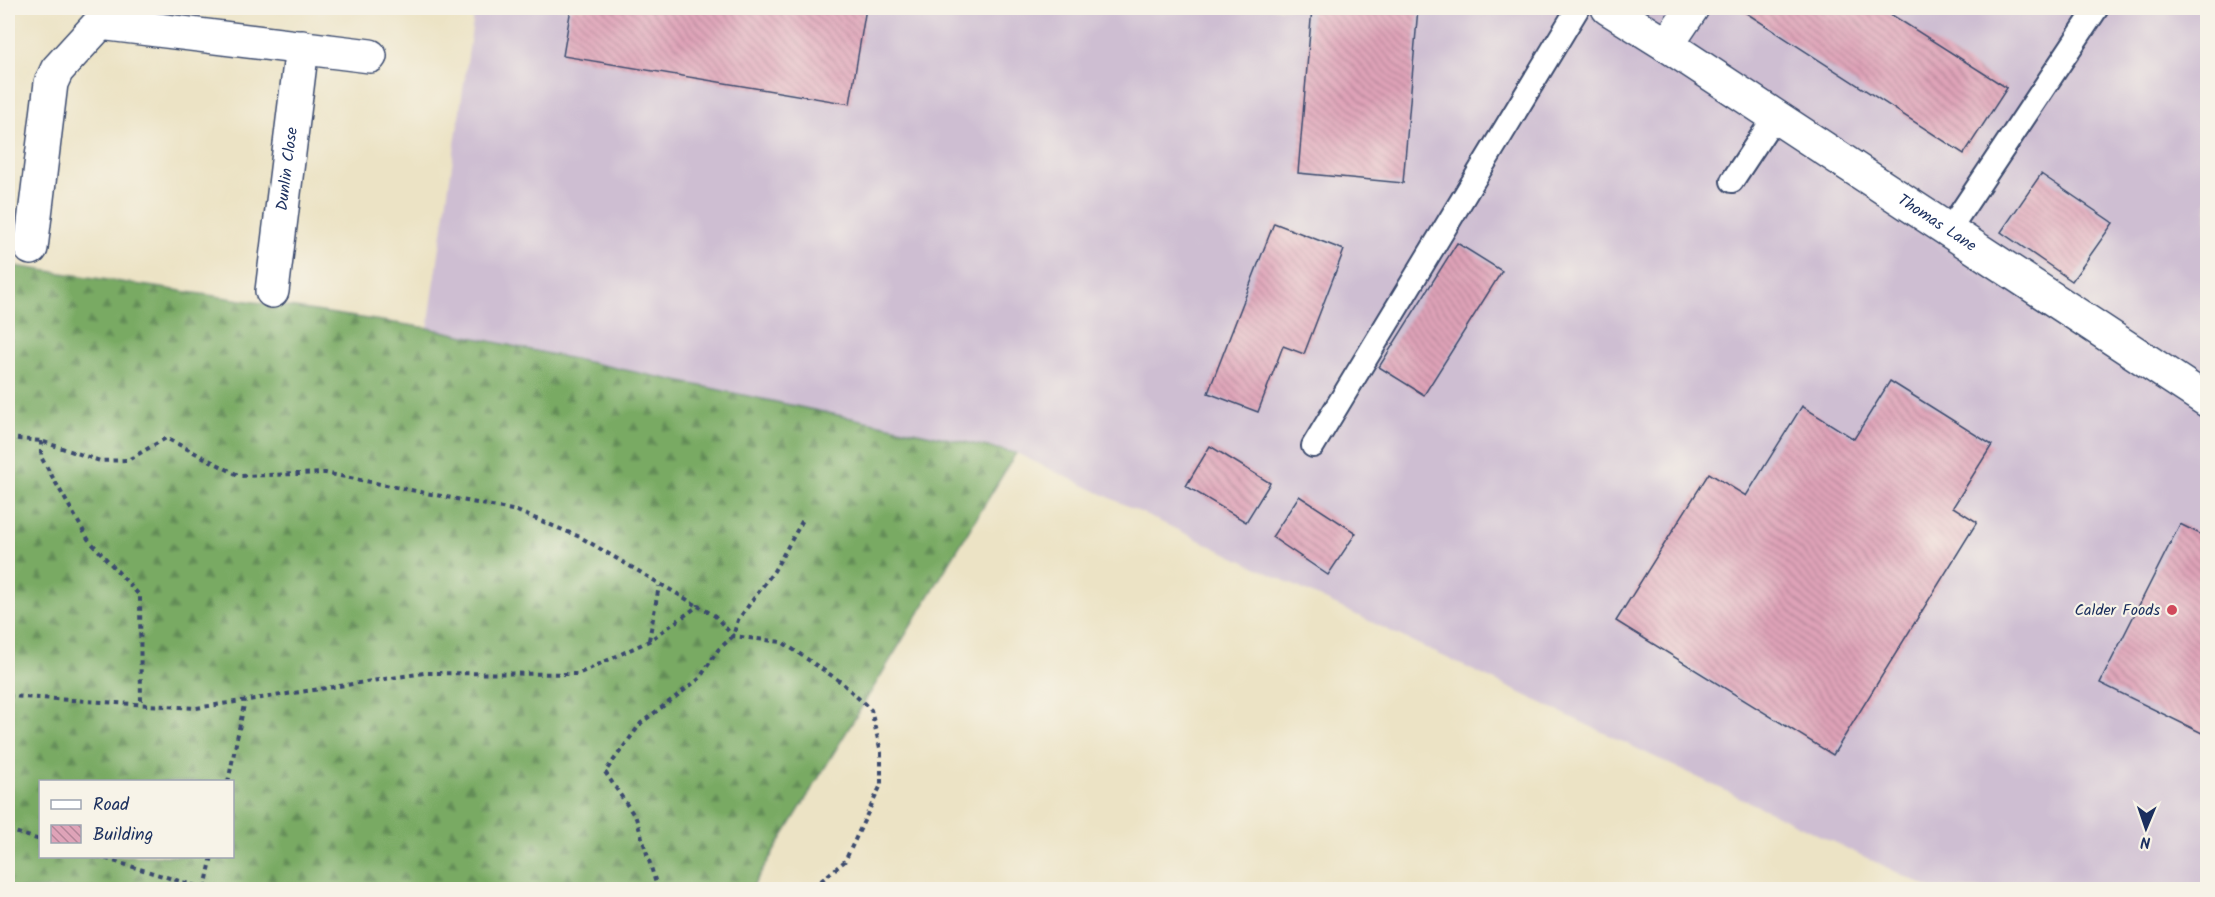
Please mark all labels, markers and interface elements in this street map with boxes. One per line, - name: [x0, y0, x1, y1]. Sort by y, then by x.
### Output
- street label: Dunlin Close: [269, 126, 305, 212]
- street label: Thomas Lane: [1893, 188, 1982, 258]
- place label: Calder Foods: [2074, 598, 2160, 623]
- marker: Calder Foods: [2165, 603, 2179, 617]
- legend: [39, 780, 234, 858]
- text: Road: [93, 791, 130, 820]
- north arrow: [2116, 798, 2176, 858]
- text: Building: [93, 821, 153, 850]
- text: N: [2140, 829, 2151, 854]

